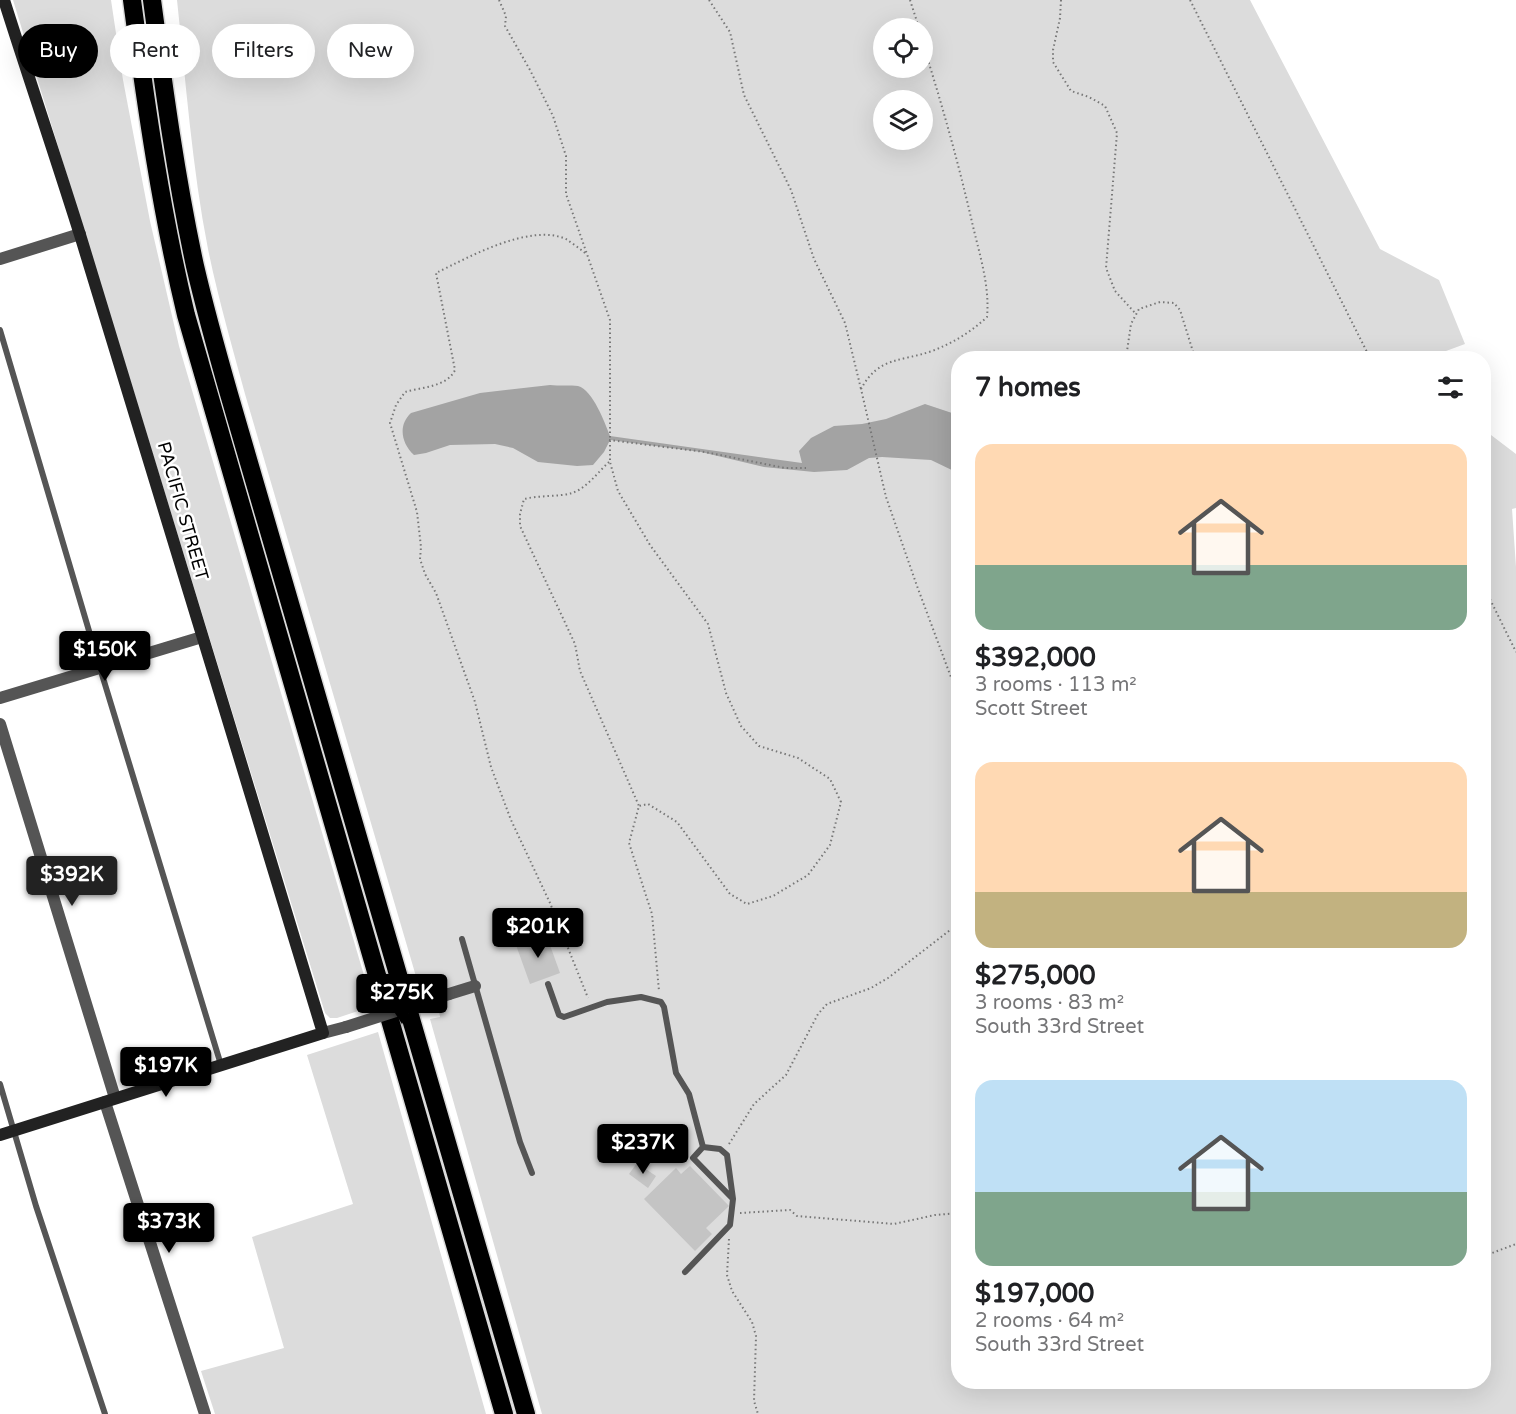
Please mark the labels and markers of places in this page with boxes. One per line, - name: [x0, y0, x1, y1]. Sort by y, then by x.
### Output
- pin: $150K: [63, 631, 147, 682]
- pin: $392K: [30, 856, 114, 907]
- pin: $201K: [496, 908, 580, 959]
- pin: $275K: [360, 974, 444, 1025]
- pin: $197K: [124, 1047, 208, 1098]
- pin: $237K: [601, 1124, 685, 1175]
- pin: $373K: [127, 1203, 211, 1254]

